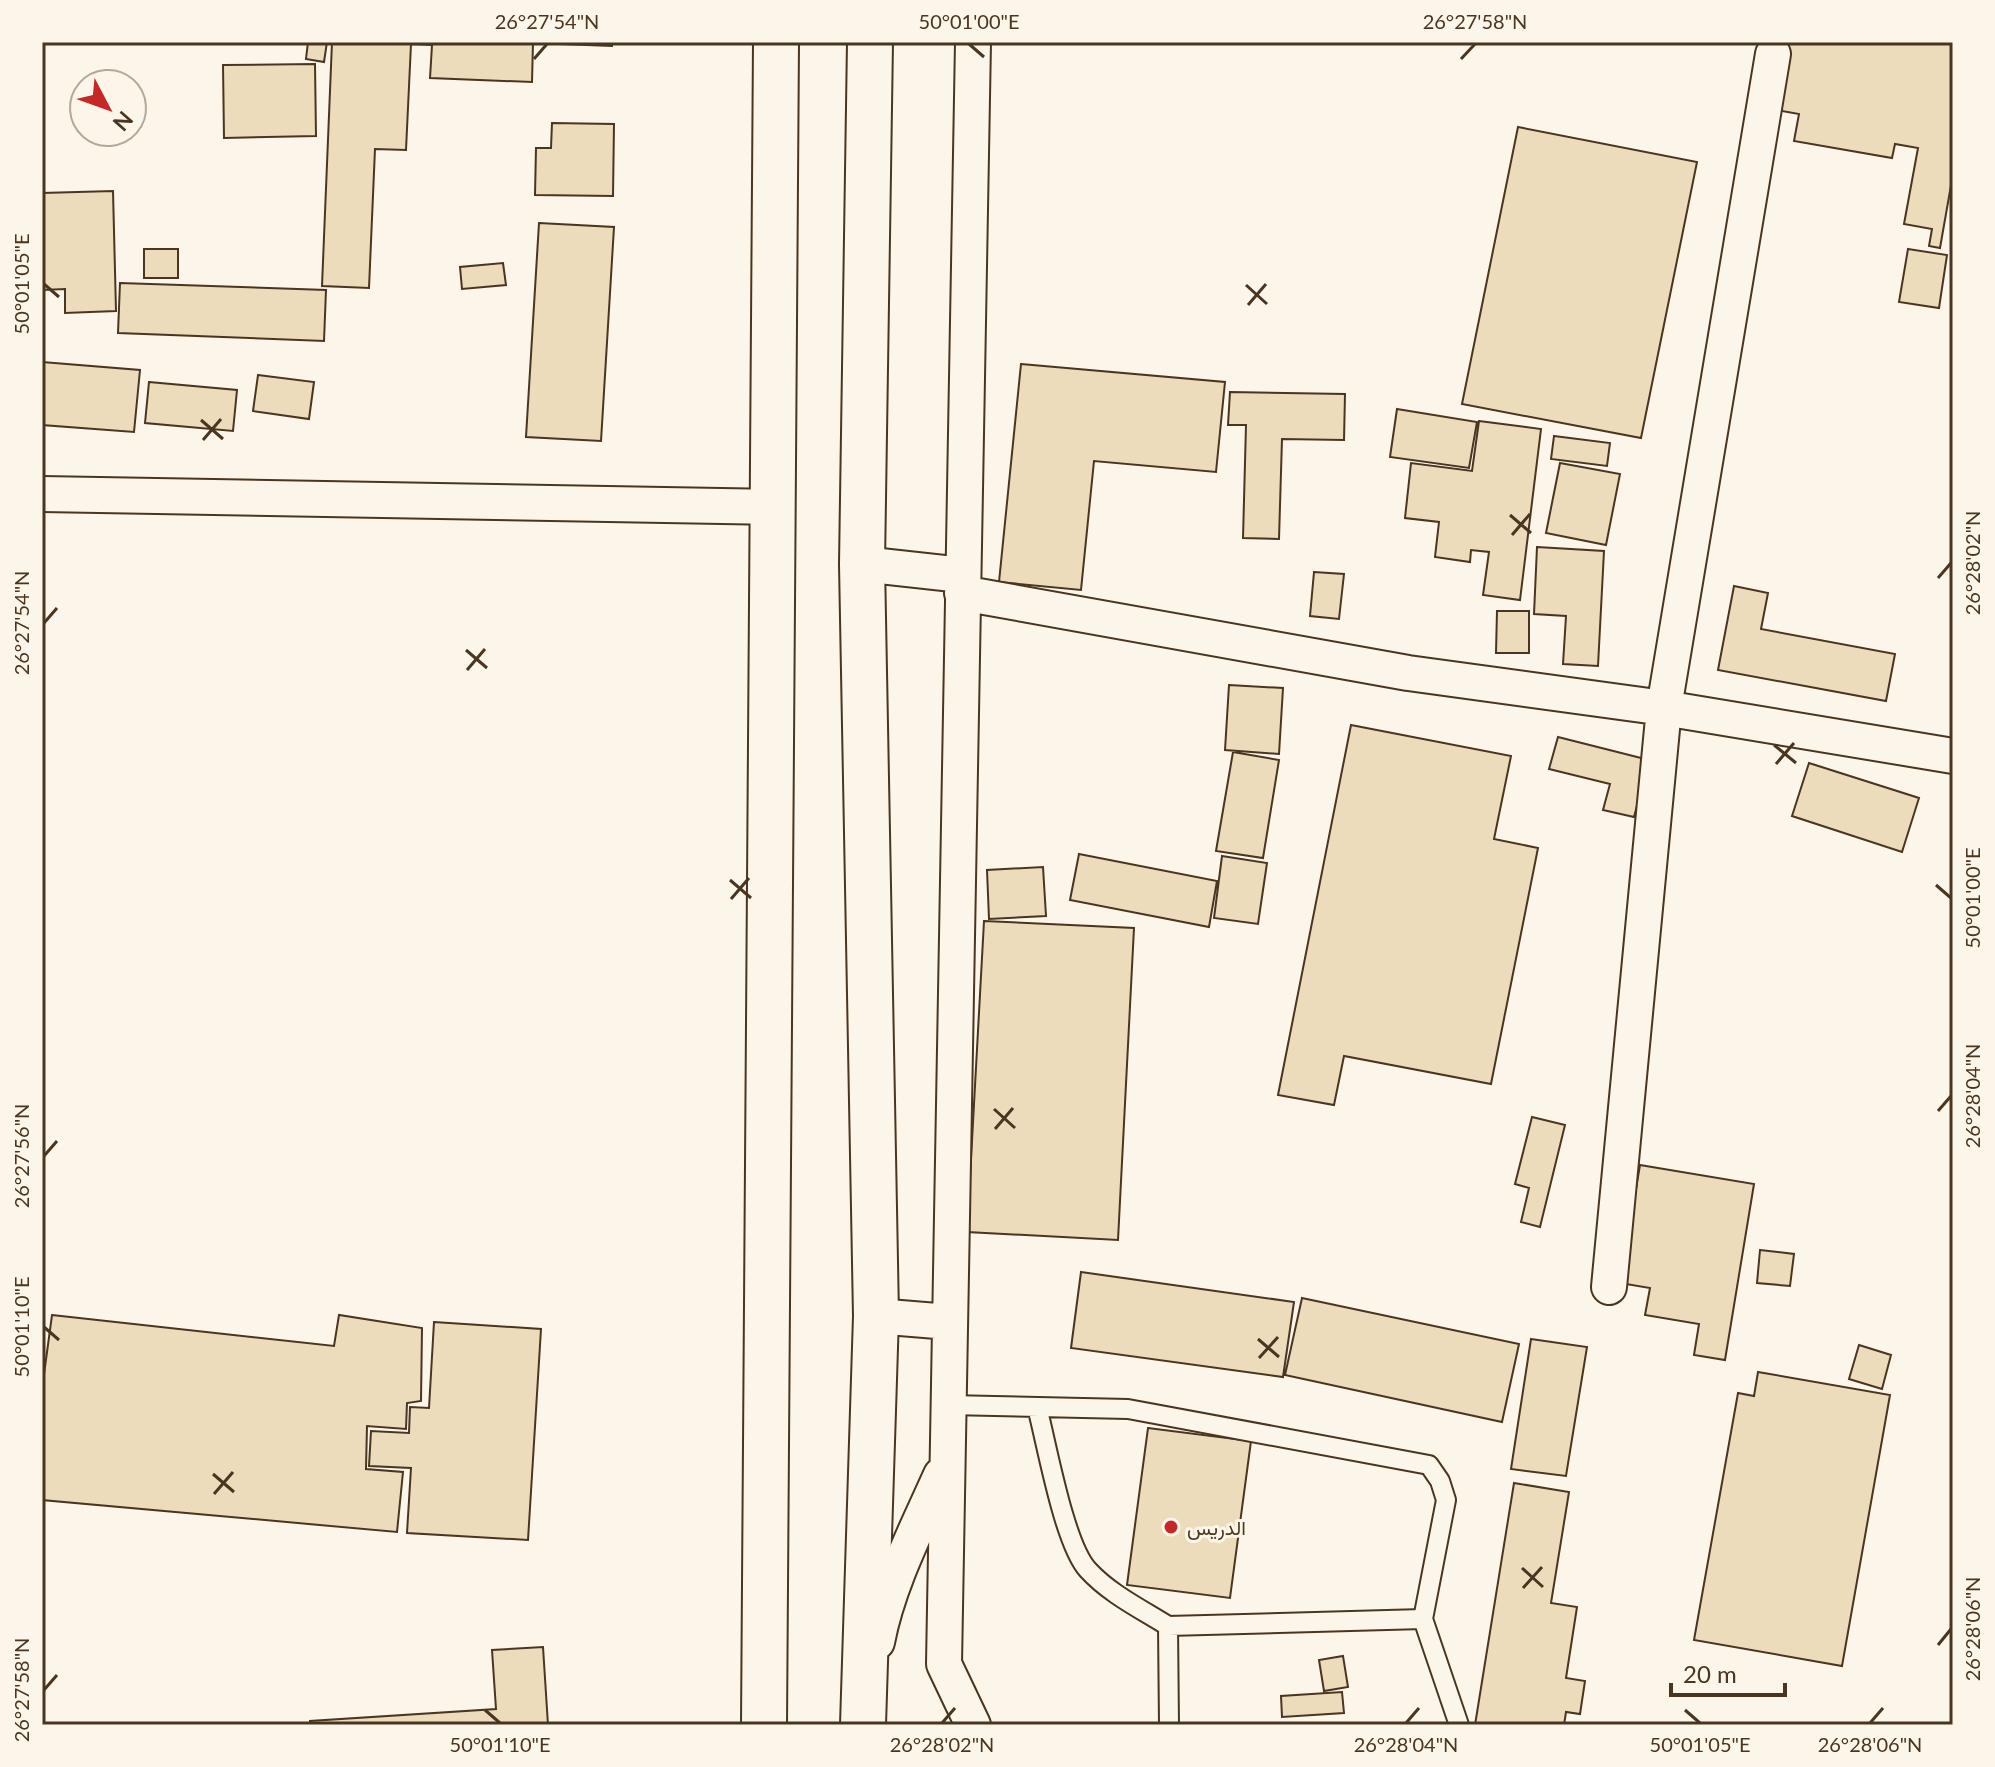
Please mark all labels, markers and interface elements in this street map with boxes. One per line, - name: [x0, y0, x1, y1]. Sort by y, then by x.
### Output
- text: 26°27'54"N: [495, 9, 599, 33]
- text: 50°01'00"E: [919, 9, 1019, 33]
- text: 26°27'58"N: [1423, 9, 1527, 33]
- north arrow: [68, 68, 148, 148]
- text: N: [108, 106, 139, 137]
- text: 50°01'05"E: [9, 234, 33, 334]
- text: 26°28'02"N: [1960, 511, 1984, 615]
- text: 26°27'54"N: [9, 571, 33, 675]
- text: 50°01'00"E: [1960, 848, 1984, 948]
- text: 26°28'04"N: [1960, 1044, 1984, 1148]
- text: 26°27'56"N: [9, 1104, 33, 1208]
- text: 50°01'10"E: [9, 1277, 33, 1377]
- place label: الدريس: [1187, 1515, 1246, 1541]
- marker: الدريس: [1162, 1518, 1180, 1536]
- text: 26°28'06"N: [1960, 1577, 1984, 1681]
- text: 26°27'58"N: [9, 1638, 33, 1742]
- scale bar: [1671, 1647, 1785, 1697]
- text: 20 m: [1683, 1659, 1737, 1688]
- text: 50°01'10"E: [450, 1732, 550, 1756]
- text: 26°28'02"N: [890, 1732, 994, 1756]
- text: 26°28'04"N: [1354, 1732, 1458, 1756]
- text: 50°01'05"E: [1650, 1732, 1750, 1756]
- text: 26°28'06"N: [1818, 1732, 1922, 1756]

